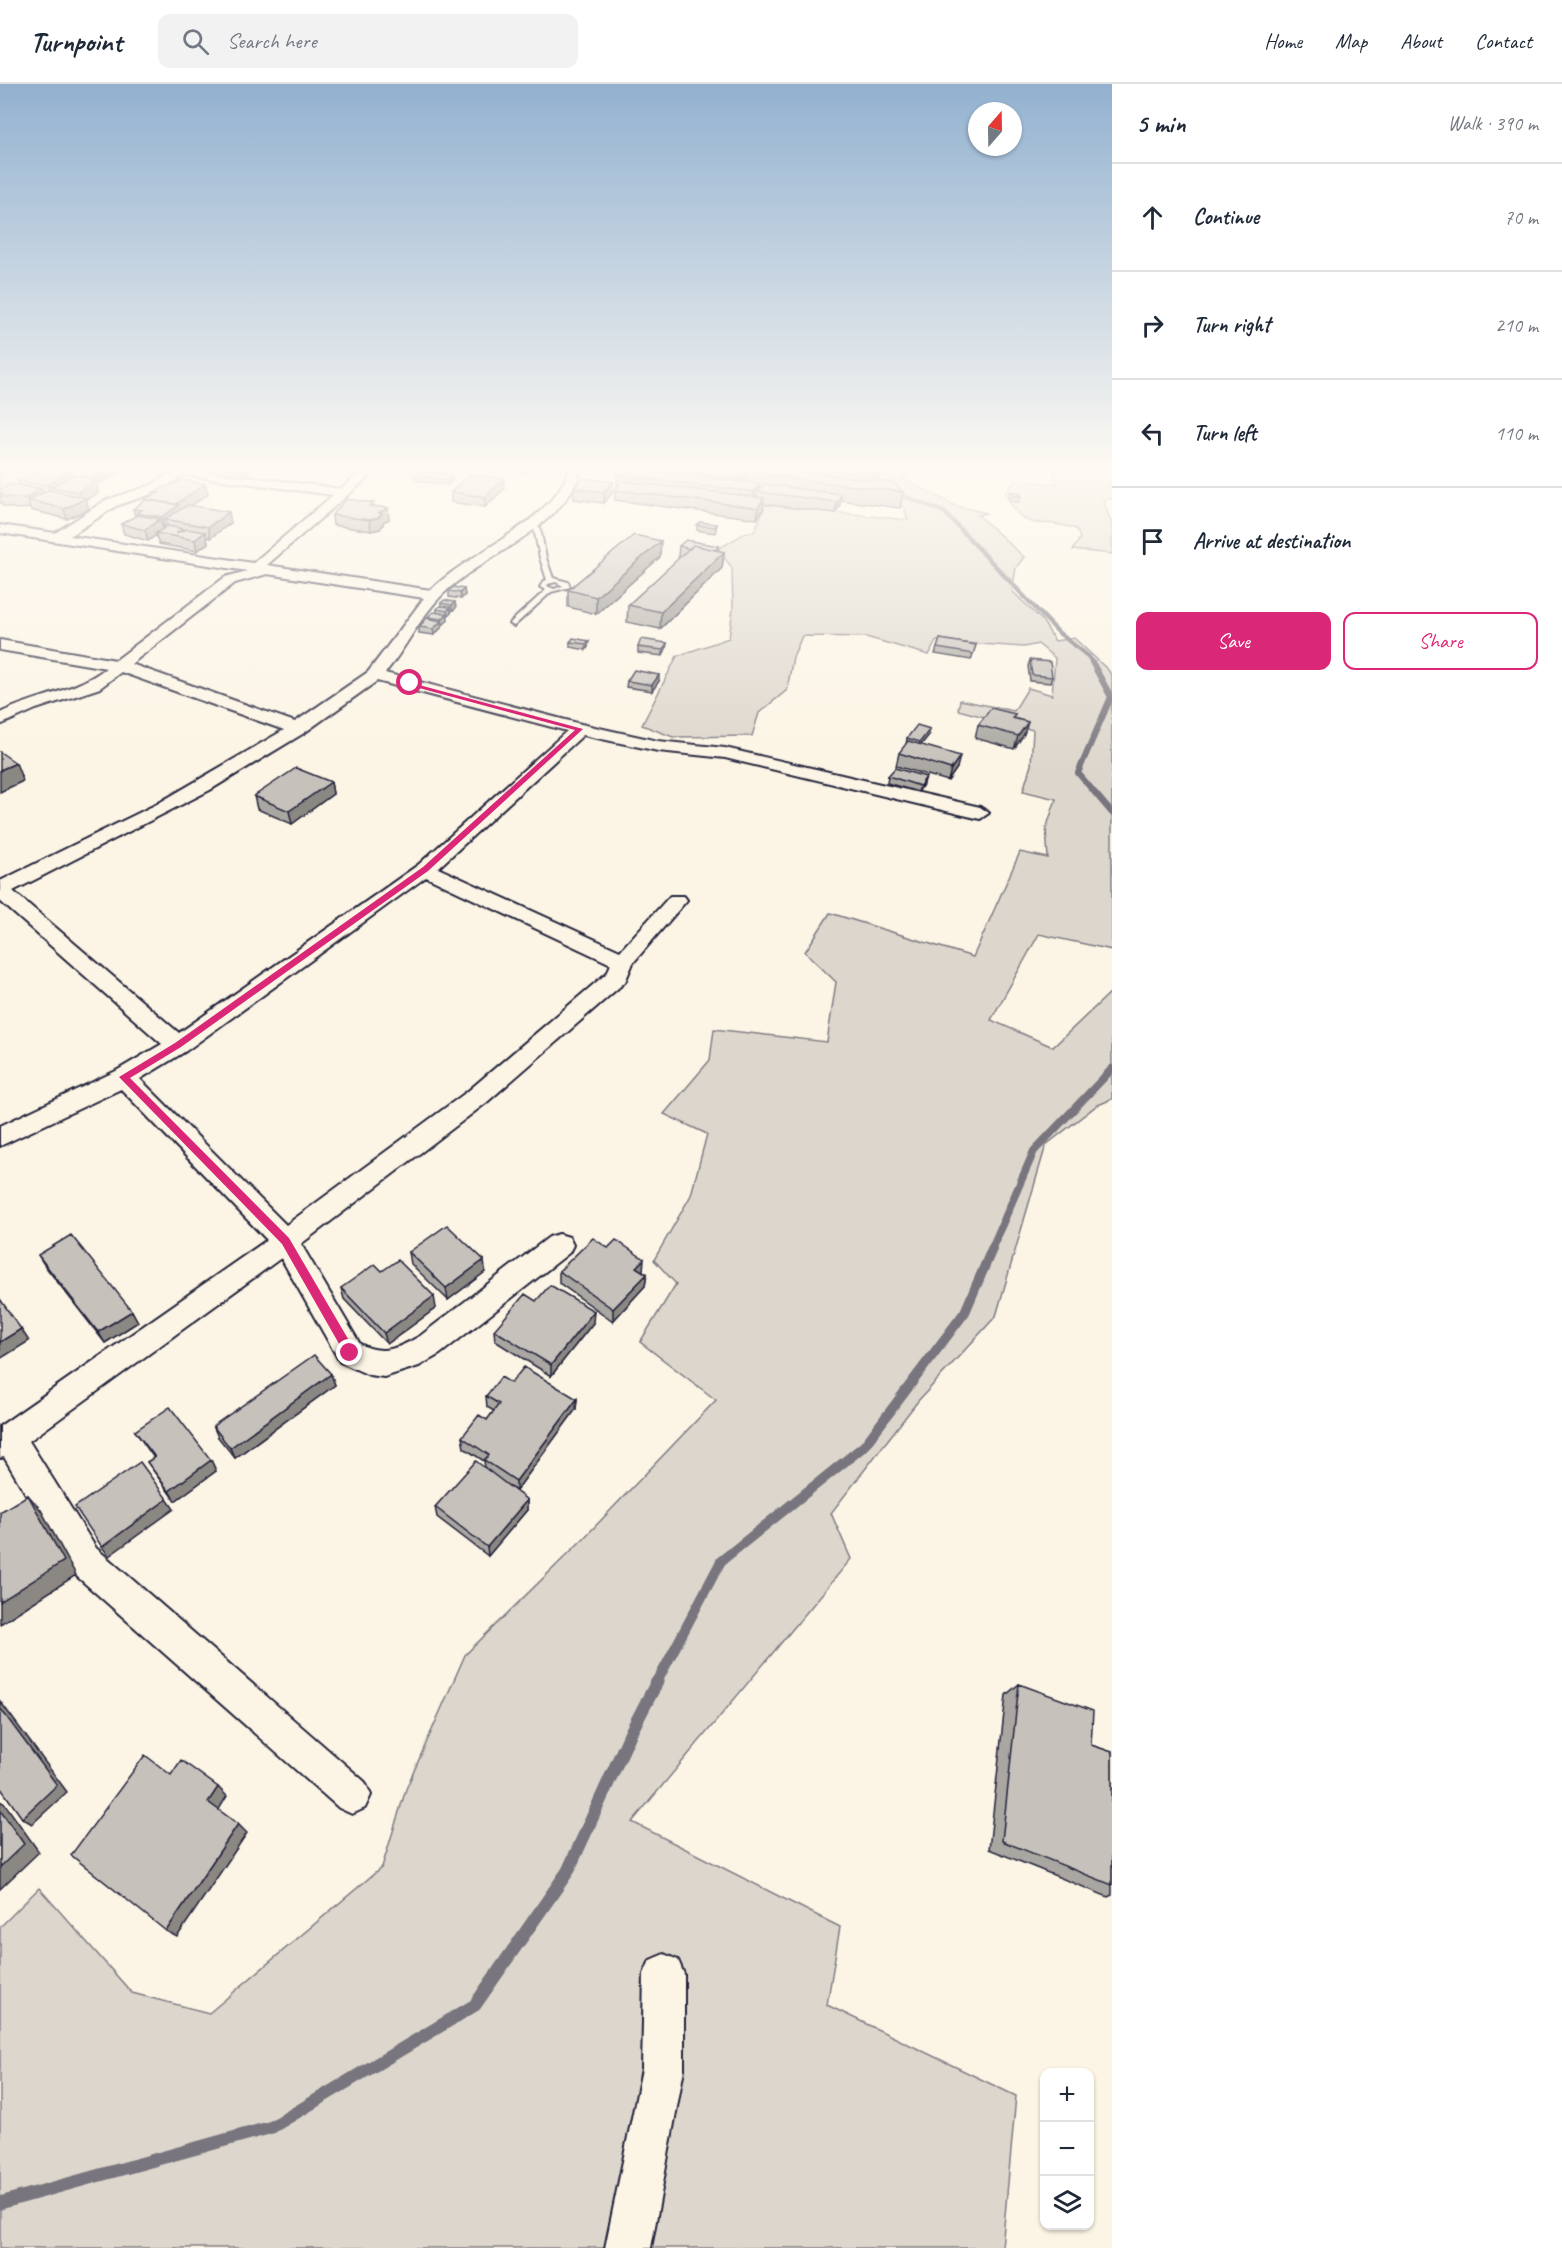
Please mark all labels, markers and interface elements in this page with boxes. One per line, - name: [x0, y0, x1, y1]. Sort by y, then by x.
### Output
- search box: [158, 14, 578, 68]
- text: Turnpoint: [30, 24, 122, 59]
- icon: search: [179, 25, 212, 58]
- text: Search here: [227, 27, 317, 55]
- text: Home: [1264, 28, 1302, 54]
- text: Map: [1335, 28, 1367, 54]
- text: About: [1400, 28, 1442, 54]
- text: Contact: [1475, 28, 1532, 54]
- north arrow: [968, 102, 1022, 156]
- text: 5 min: [1136, 107, 1185, 140]
- text: Walk · 390 m: [1448, 111, 1538, 136]
- icon: ahead: [1136, 201, 1169, 234]
- text: Continue: [1193, 203, 1259, 231]
- text: 70 m: [1504, 205, 1538, 230]
- icon: right: [1136, 309, 1169, 342]
- text: Turn right: [1193, 311, 1270, 339]
- text: 210 m: [1495, 313, 1538, 338]
- icon: left: [1136, 417, 1169, 450]
- text: Turn left: [1193, 419, 1257, 447]
- text: 110 m: [1495, 421, 1538, 446]
- icon: arrive: [1136, 525, 1169, 558]
- text: Arrive at destination: [1193, 527, 1350, 555]
- button: Save: [1136, 612, 1331, 670]
- button: Share: [1343, 612, 1538, 670]
- route start: [396, 669, 422, 695]
- route end: [336, 1339, 362, 1365]
- map controls: [1040, 2068, 1094, 2230]
- button: +: [1040, 2068, 1094, 2122]
- button: −: [1040, 2122, 1094, 2176]
- button: layers: [1040, 2176, 1094, 2230]

